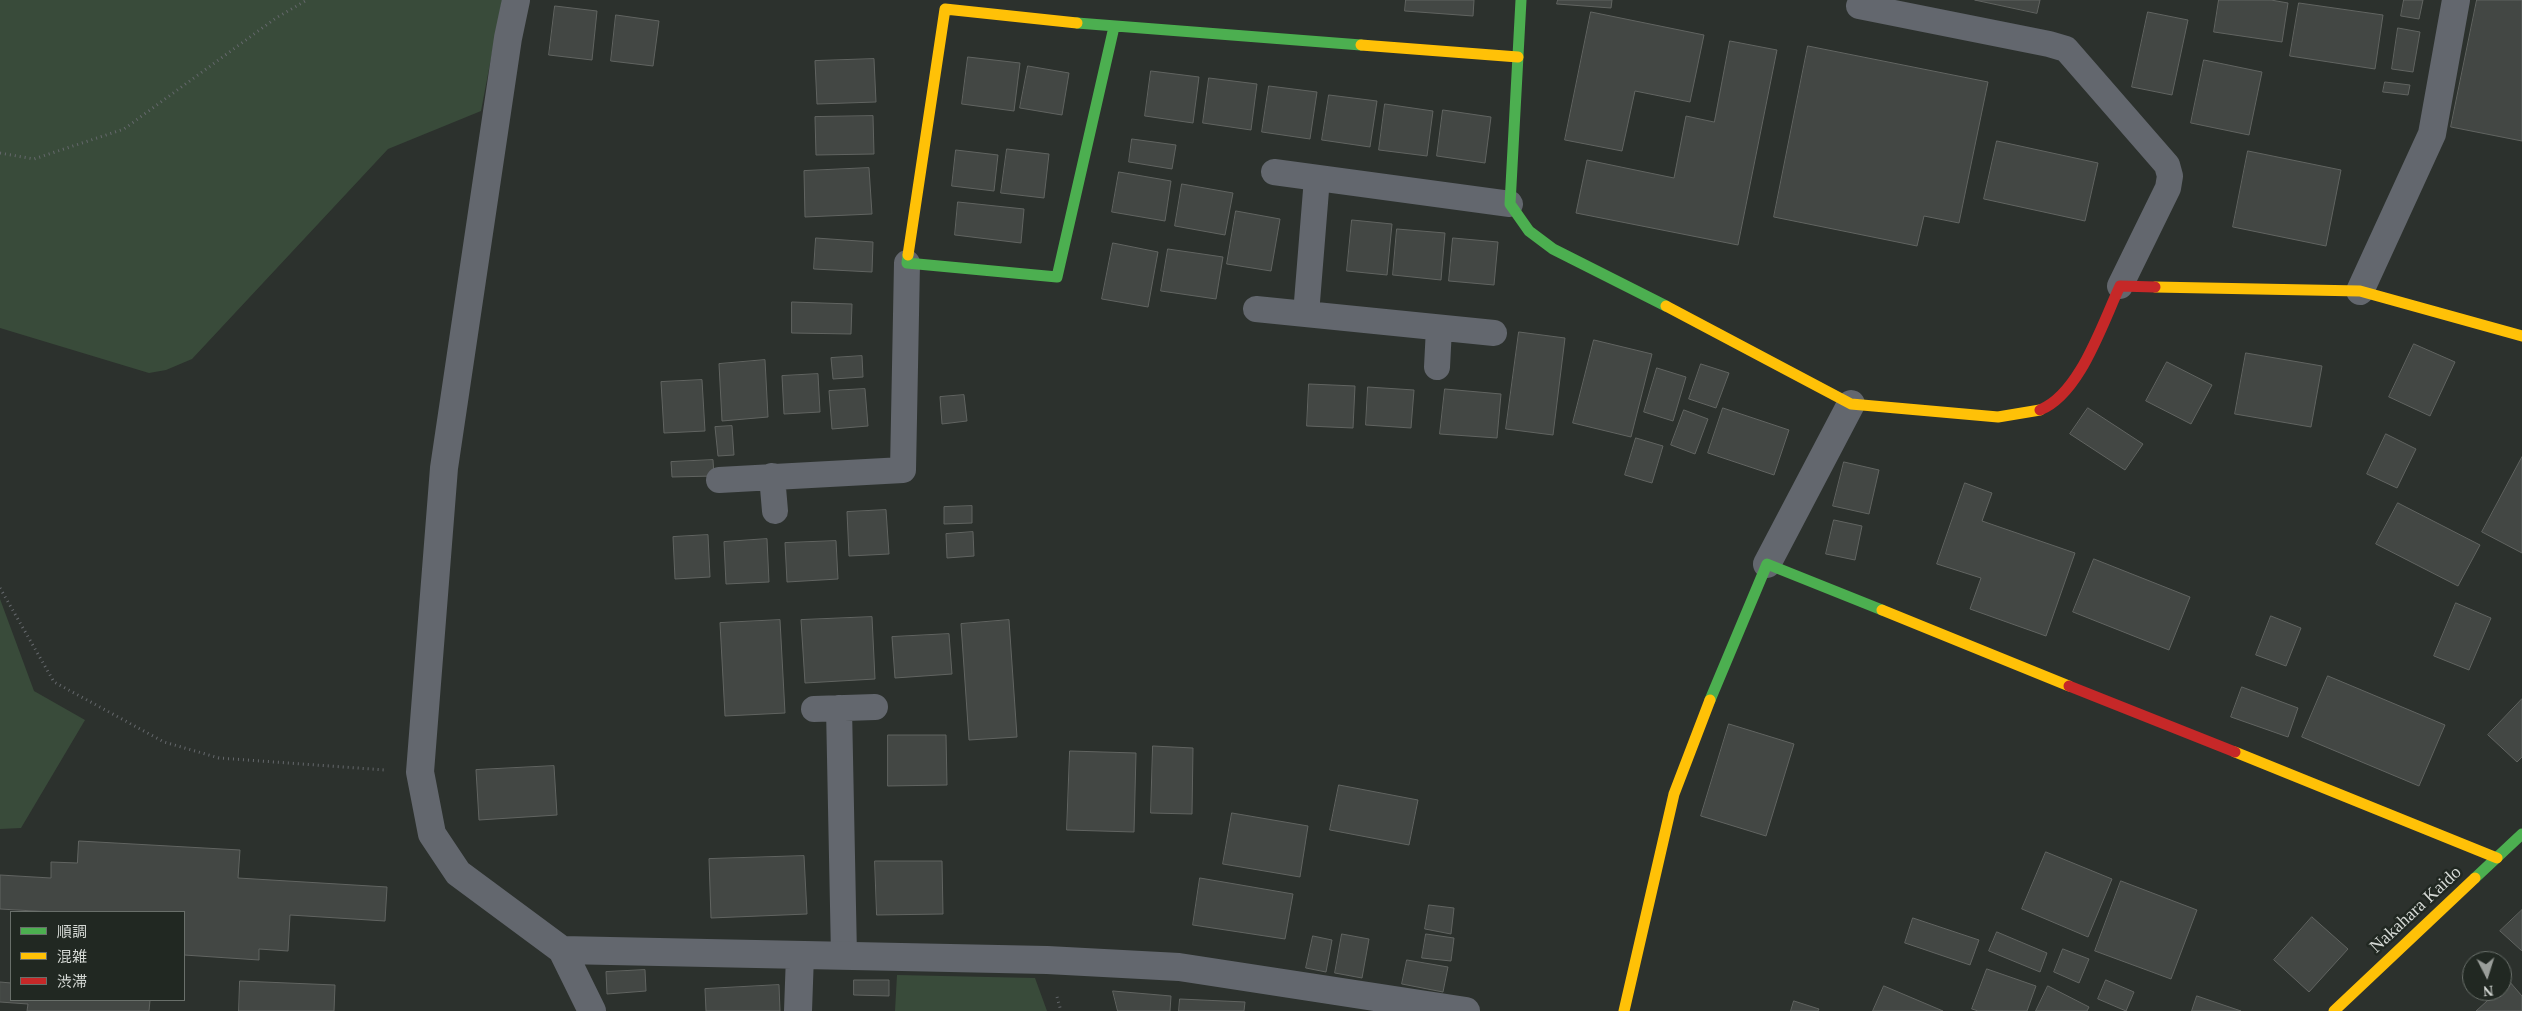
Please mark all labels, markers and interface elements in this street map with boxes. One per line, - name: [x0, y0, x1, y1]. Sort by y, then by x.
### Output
- street label: Nakahara Kaido: [2366, 862, 2466, 958]
- legend: [10, 911, 185, 1001]
- text: 順調: [57, 924, 87, 940]
- text: 混雑: [57, 949, 87, 965]
- north arrow: [2462, 951, 2512, 1001]
- text: 渋滞: [57, 974, 87, 990]
- text: N: [2483, 983, 2494, 998]

